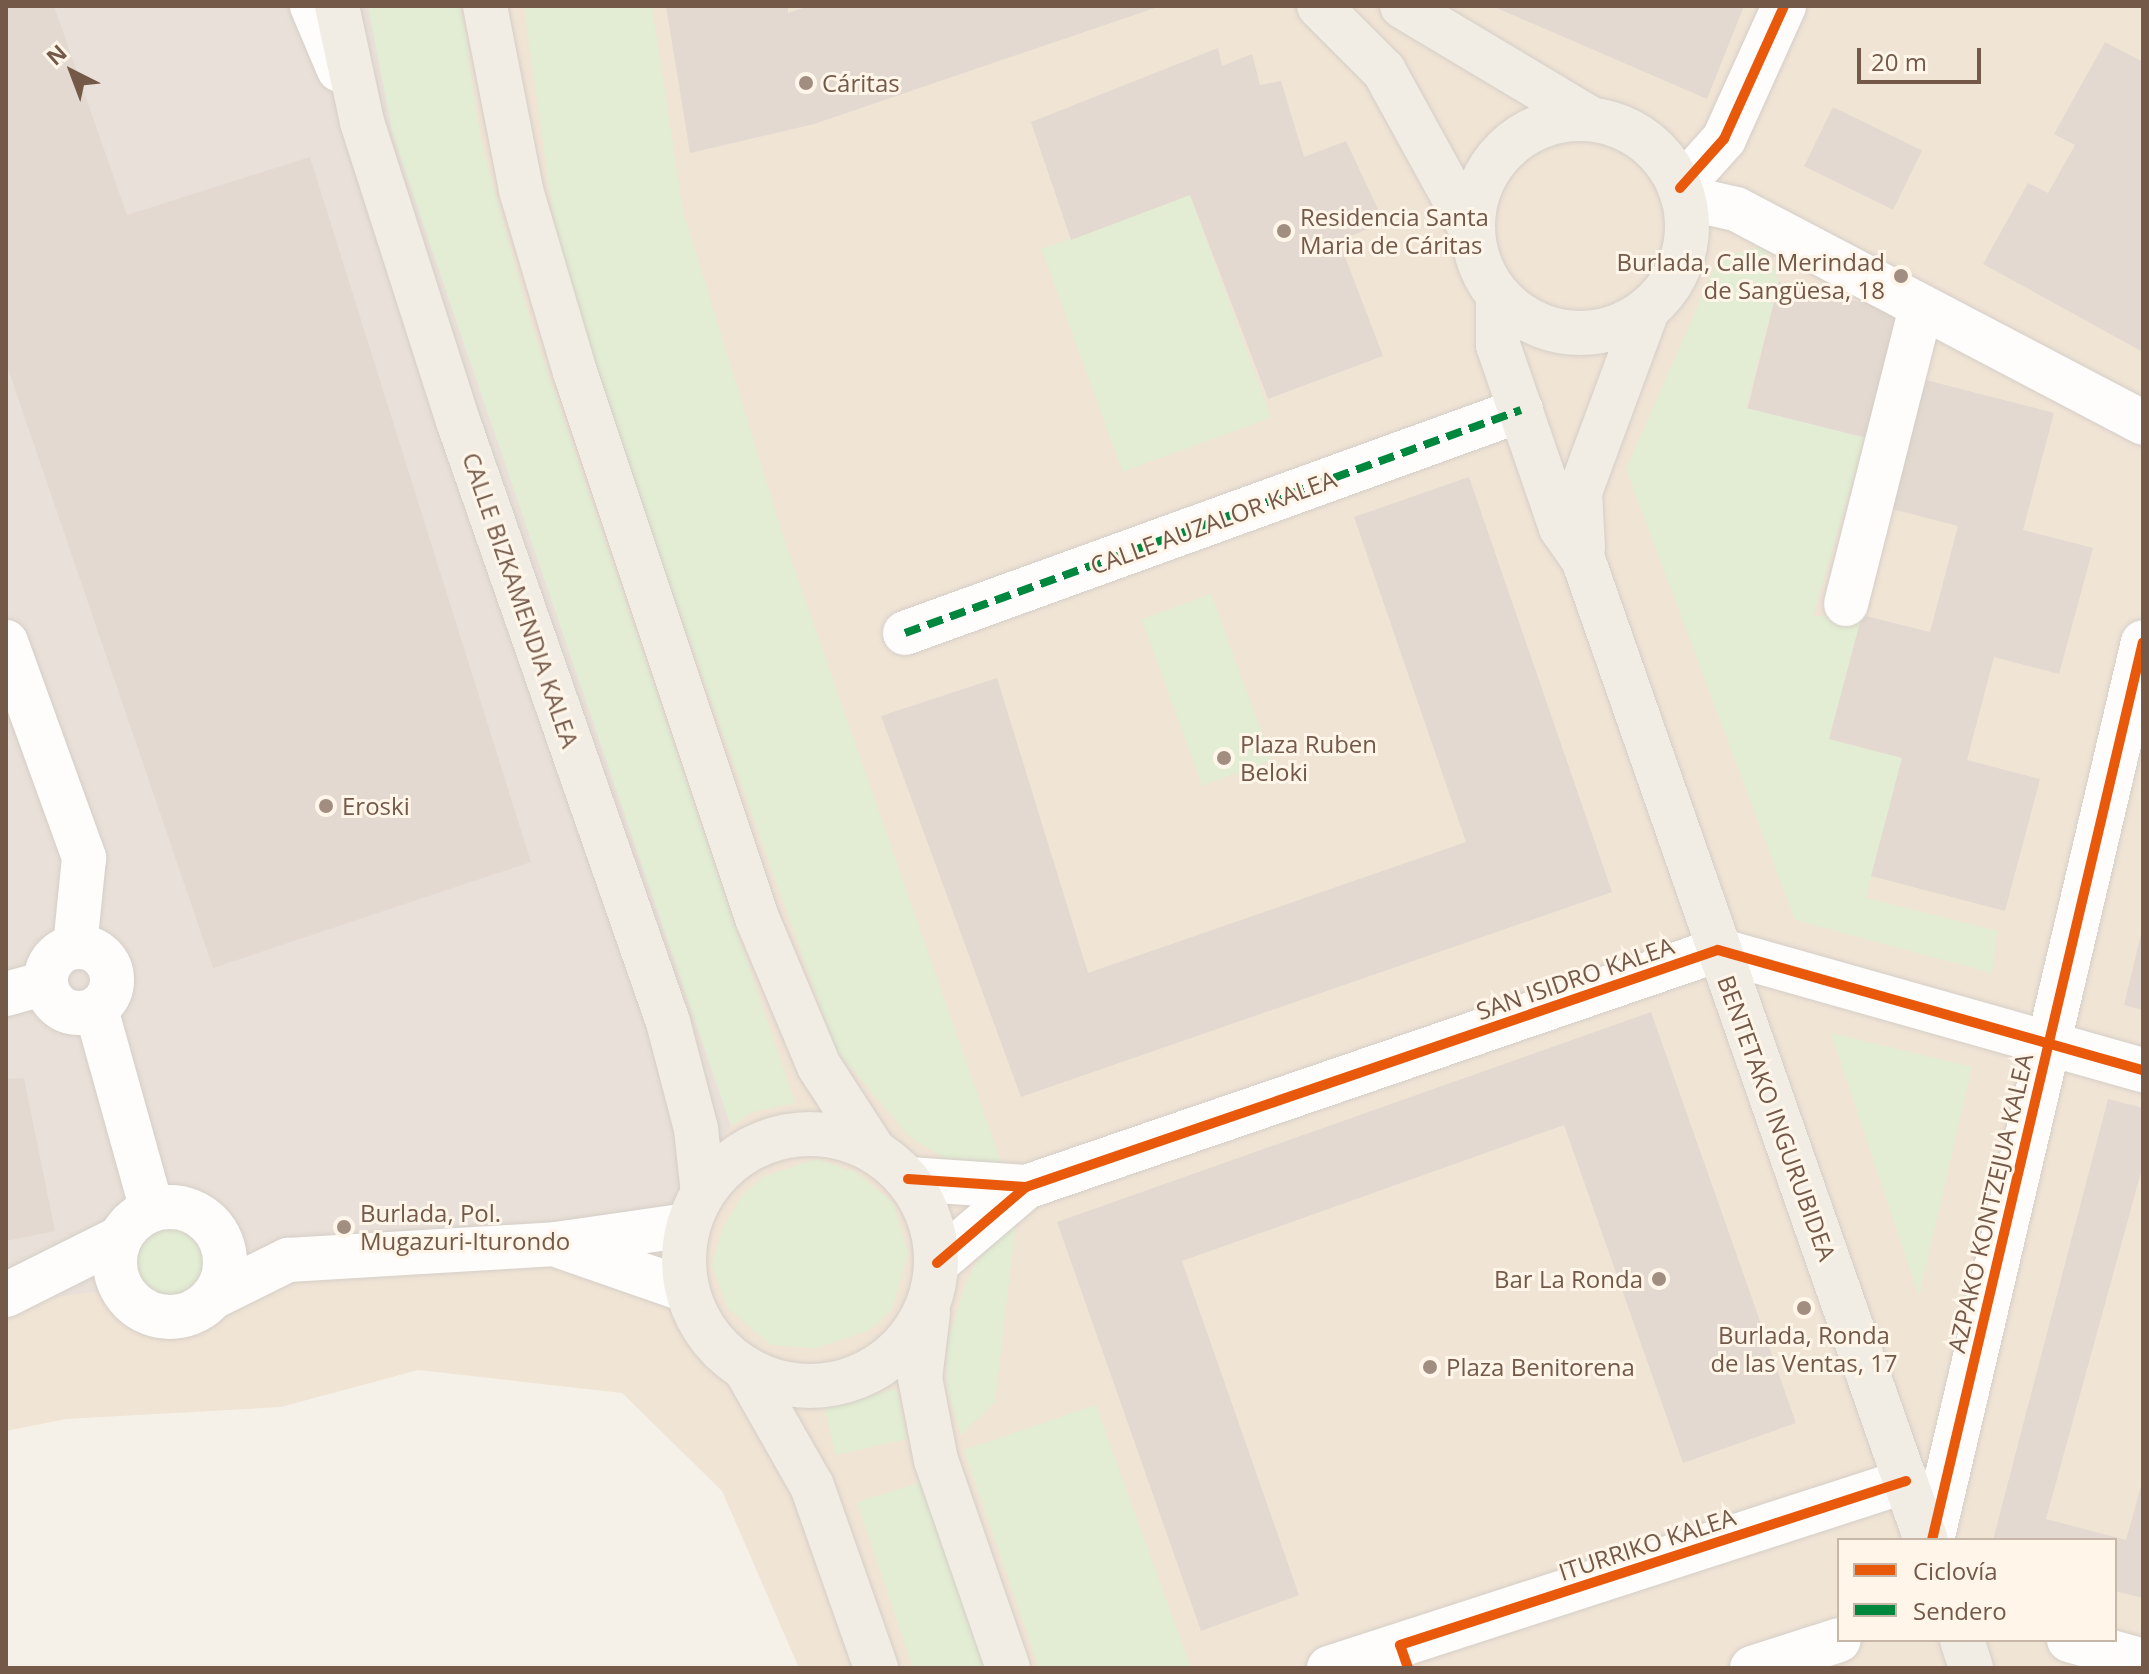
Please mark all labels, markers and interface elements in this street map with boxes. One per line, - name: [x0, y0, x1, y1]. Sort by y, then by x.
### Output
- north arrow: [32, 32, 112, 112]
- scale bar: [1861, 32, 1985, 82]
- text: N: [39, 37, 73, 71]
- text: 20 m: [1871, 45, 1927, 78]
- place label: Cáritas: [822, 69, 900, 97]
- marker: Cáritas: [797, 74, 815, 92]
- place label: Residencia Santa Maria de Cáritas: [1300, 203, 1489, 259]
- marker: Residencia Santa Maria de Cáritas: [1275, 222, 1293, 240]
- place label: Burlada, Calle Merindad de Sangüesa, 18: [1616, 248, 1885, 304]
- marker: Burlada, Calle Merindad de Sangüesa, 18: [1892, 267, 1910, 285]
- street label: CALLE BIZKAMENDIA KALEA: [457, 449, 585, 751]
- street label: CALLE AUZALOR KALEA: [1086, 464, 1340, 580]
- place label: Plaza Ruben Beloki: [1240, 730, 1377, 786]
- marker: Plaza Ruben Beloki: [1215, 749, 1233, 767]
- place label: Eroski: [342, 792, 410, 820]
- marker: Eroski: [317, 797, 335, 815]
- street label: SAN ISIDRO KALEA: [1472, 931, 1678, 1025]
- street label: BENTETAKO INGURUBIDEA: [1712, 971, 1842, 1265]
- street label: AZPAKO KONTZEJUA KALEA: [1942, 1051, 2038, 1355]
- place label: Burlada, Pol. Mugazuri-Iturondo: [360, 1199, 570, 1255]
- marker: Burlada, Pol. Mugazuri-Iturondo: [335, 1218, 353, 1236]
- place label: Bar La Ronda: [1494, 1265, 1643, 1293]
- marker: Bar La Ronda: [1650, 1270, 1668, 1288]
- marker: Burlada, Ronda de las Ventas, 17: [1795, 1299, 1813, 1317]
- place label: Burlada, Ronda de las Ventas, 17: [1710, 1321, 1898, 1377]
- place label: Plaza Benitorena: [1446, 1353, 1635, 1381]
- marker: Plaza Benitorena: [1421, 1358, 1439, 1376]
- street label: ITURRIKO KALEA: [1555, 1502, 1739, 1586]
- legend: [1837, 1538, 2117, 1642]
- text: Ciclovía: [1913, 1554, 1998, 1587]
- text: Sendero: [1913, 1594, 2007, 1627]

